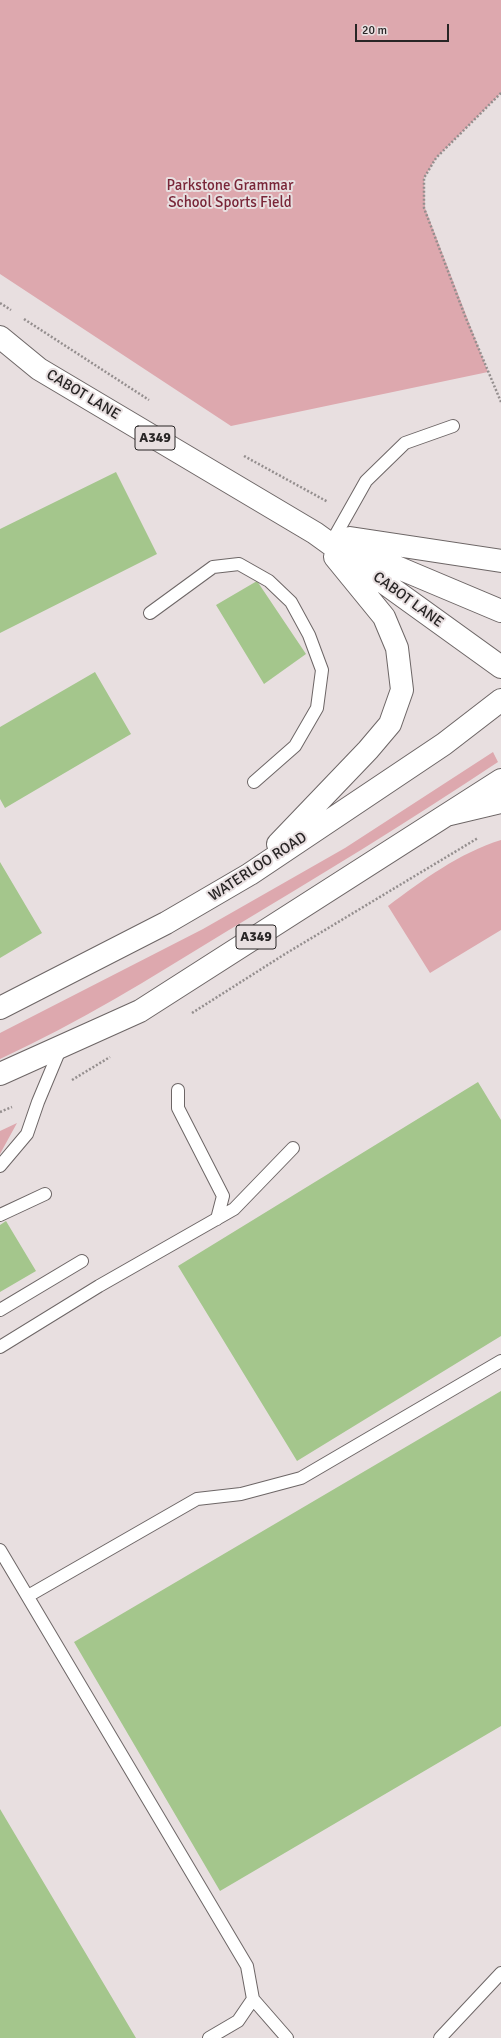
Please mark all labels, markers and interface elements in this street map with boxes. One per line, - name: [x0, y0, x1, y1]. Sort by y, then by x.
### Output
- scale bar: [357, 16, 451, 42]
- text: 20 m: [362, 23, 387, 38]
- park label: Parkstone Grammar School Sports Field: [167, 177, 293, 212]
- street label: CABOT LANE: [43, 366, 123, 424]
- road number: A349: [135, 426, 175, 450]
- street label: CABOT LANE: [369, 568, 447, 632]
- street label: WATERLOO ROAD: [206, 829, 310, 905]
- road number: A349: [236, 925, 276, 949]

